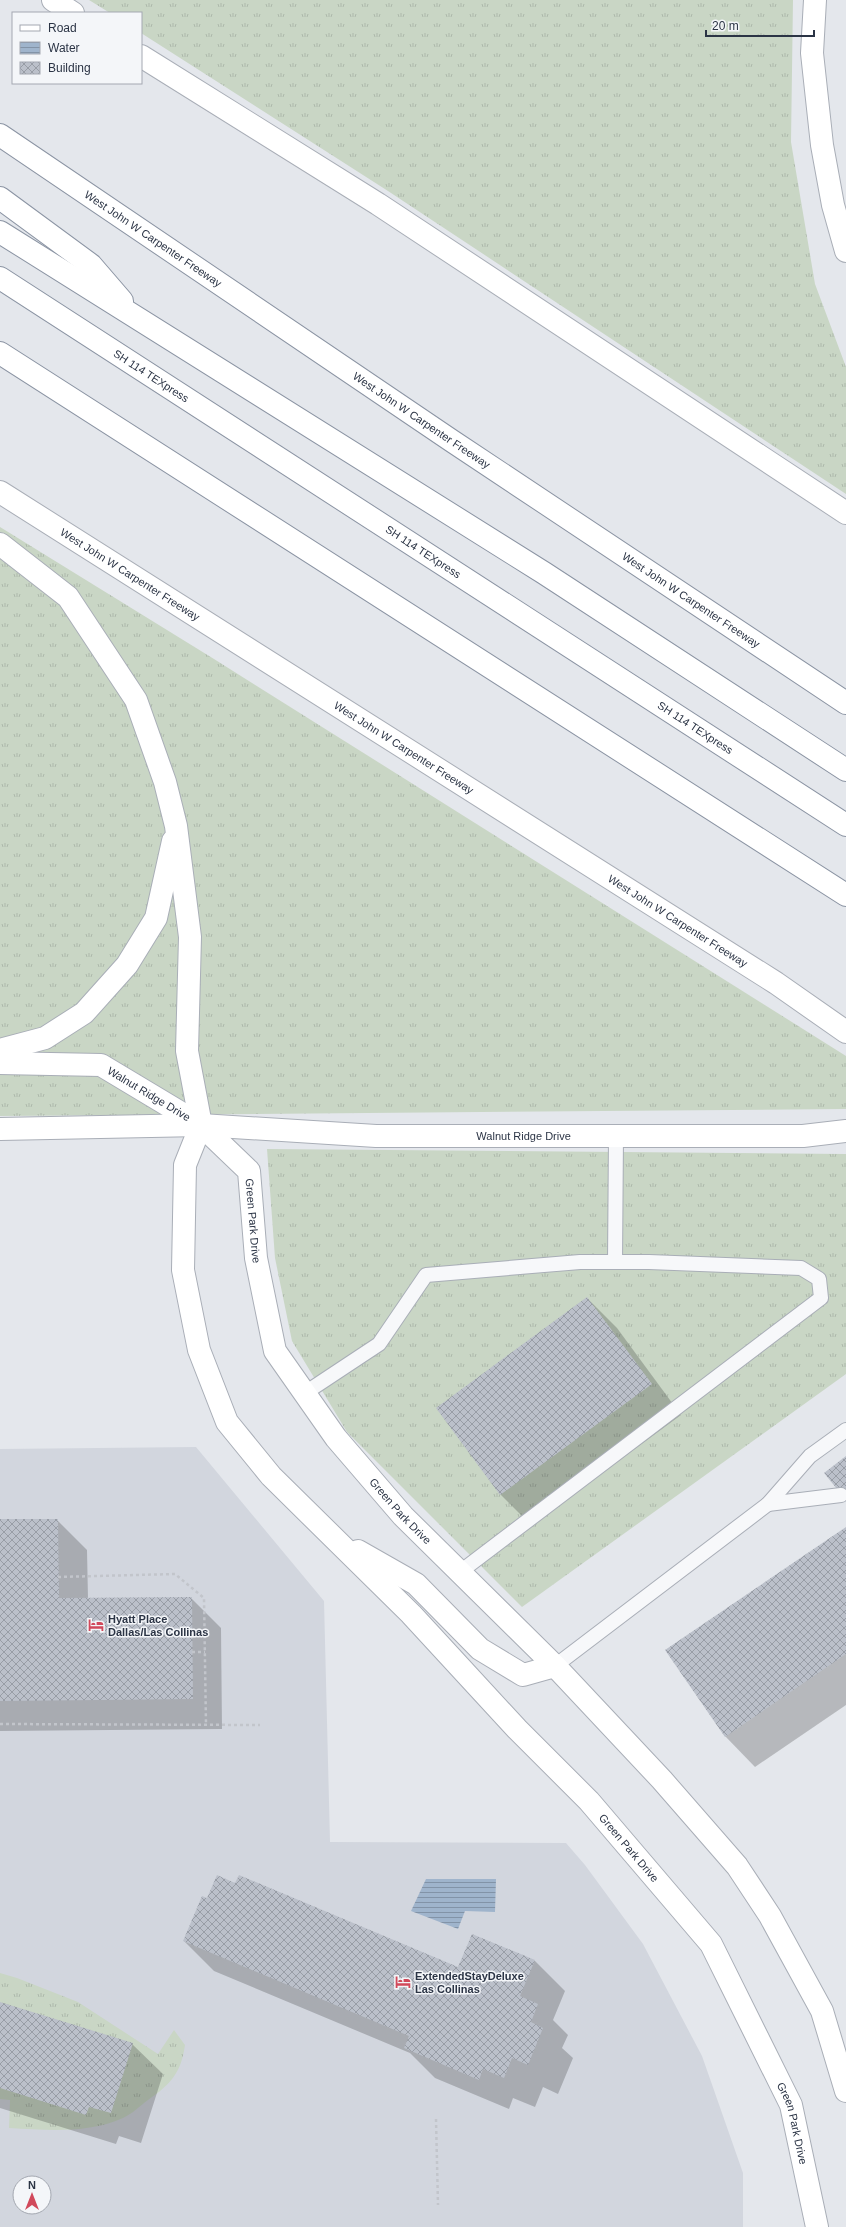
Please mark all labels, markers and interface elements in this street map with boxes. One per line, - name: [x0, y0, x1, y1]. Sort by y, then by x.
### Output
- legend: [12, 12, 142, 84]
- scale bar: [706, 12, 814, 38]
- text: 20 m: [712, 19, 739, 33]
- text: Road: [48, 21, 77, 35]
- text: Water: [48, 41, 80, 55]
- text: Building: [48, 61, 91, 75]
- street label: West John W Carpenter Freeway: [83, 188, 224, 290]
- street label: SH 114 TEXpress: [111, 347, 191, 405]
- street label: West John W Carpenter Freeway: [351, 370, 493, 471]
- street label: SH 114 TEXpress: [383, 523, 463, 581]
- street label: West John W Carpenter Freeway: [58, 526, 202, 623]
- street label: West John W Carpenter Freeway: [620, 550, 763, 650]
- street label: West John W Carpenter Freeway: [332, 699, 476, 796]
- street label: SH 114 TEXpress: [655, 699, 736, 757]
- street label: West John W Carpenter Freeway: [606, 872, 750, 970]
- street label: Walnut Ridge Drive: [105, 1064, 193, 1123]
- street label: Walnut Ridge Drive: [476, 1130, 571, 1142]
- street label: Green Park Drive: [244, 1178, 263, 1264]
- street label: Green Park Drive: [367, 1476, 434, 1546]
- place label: Hyatt Place Dallas/Las Collinas: [108, 1613, 208, 1638]
- hotel icon: Hyatt Place Dallas/Las Collinas: [87, 1616, 105, 1634]
- street label: Green Park Drive: [597, 1812, 661, 1884]
- place label: ExtendedStayDeluxe Las Collinas: [415, 1970, 524, 1995]
- hotel icon: ExtendedStayDeluxe Las Collinas: [394, 1973, 412, 1991]
- street label: Green Park Drive: [775, 2080, 809, 2165]
- north arrow: [12, 2175, 52, 2215]
- text: N: [28, 2179, 36, 2191]

